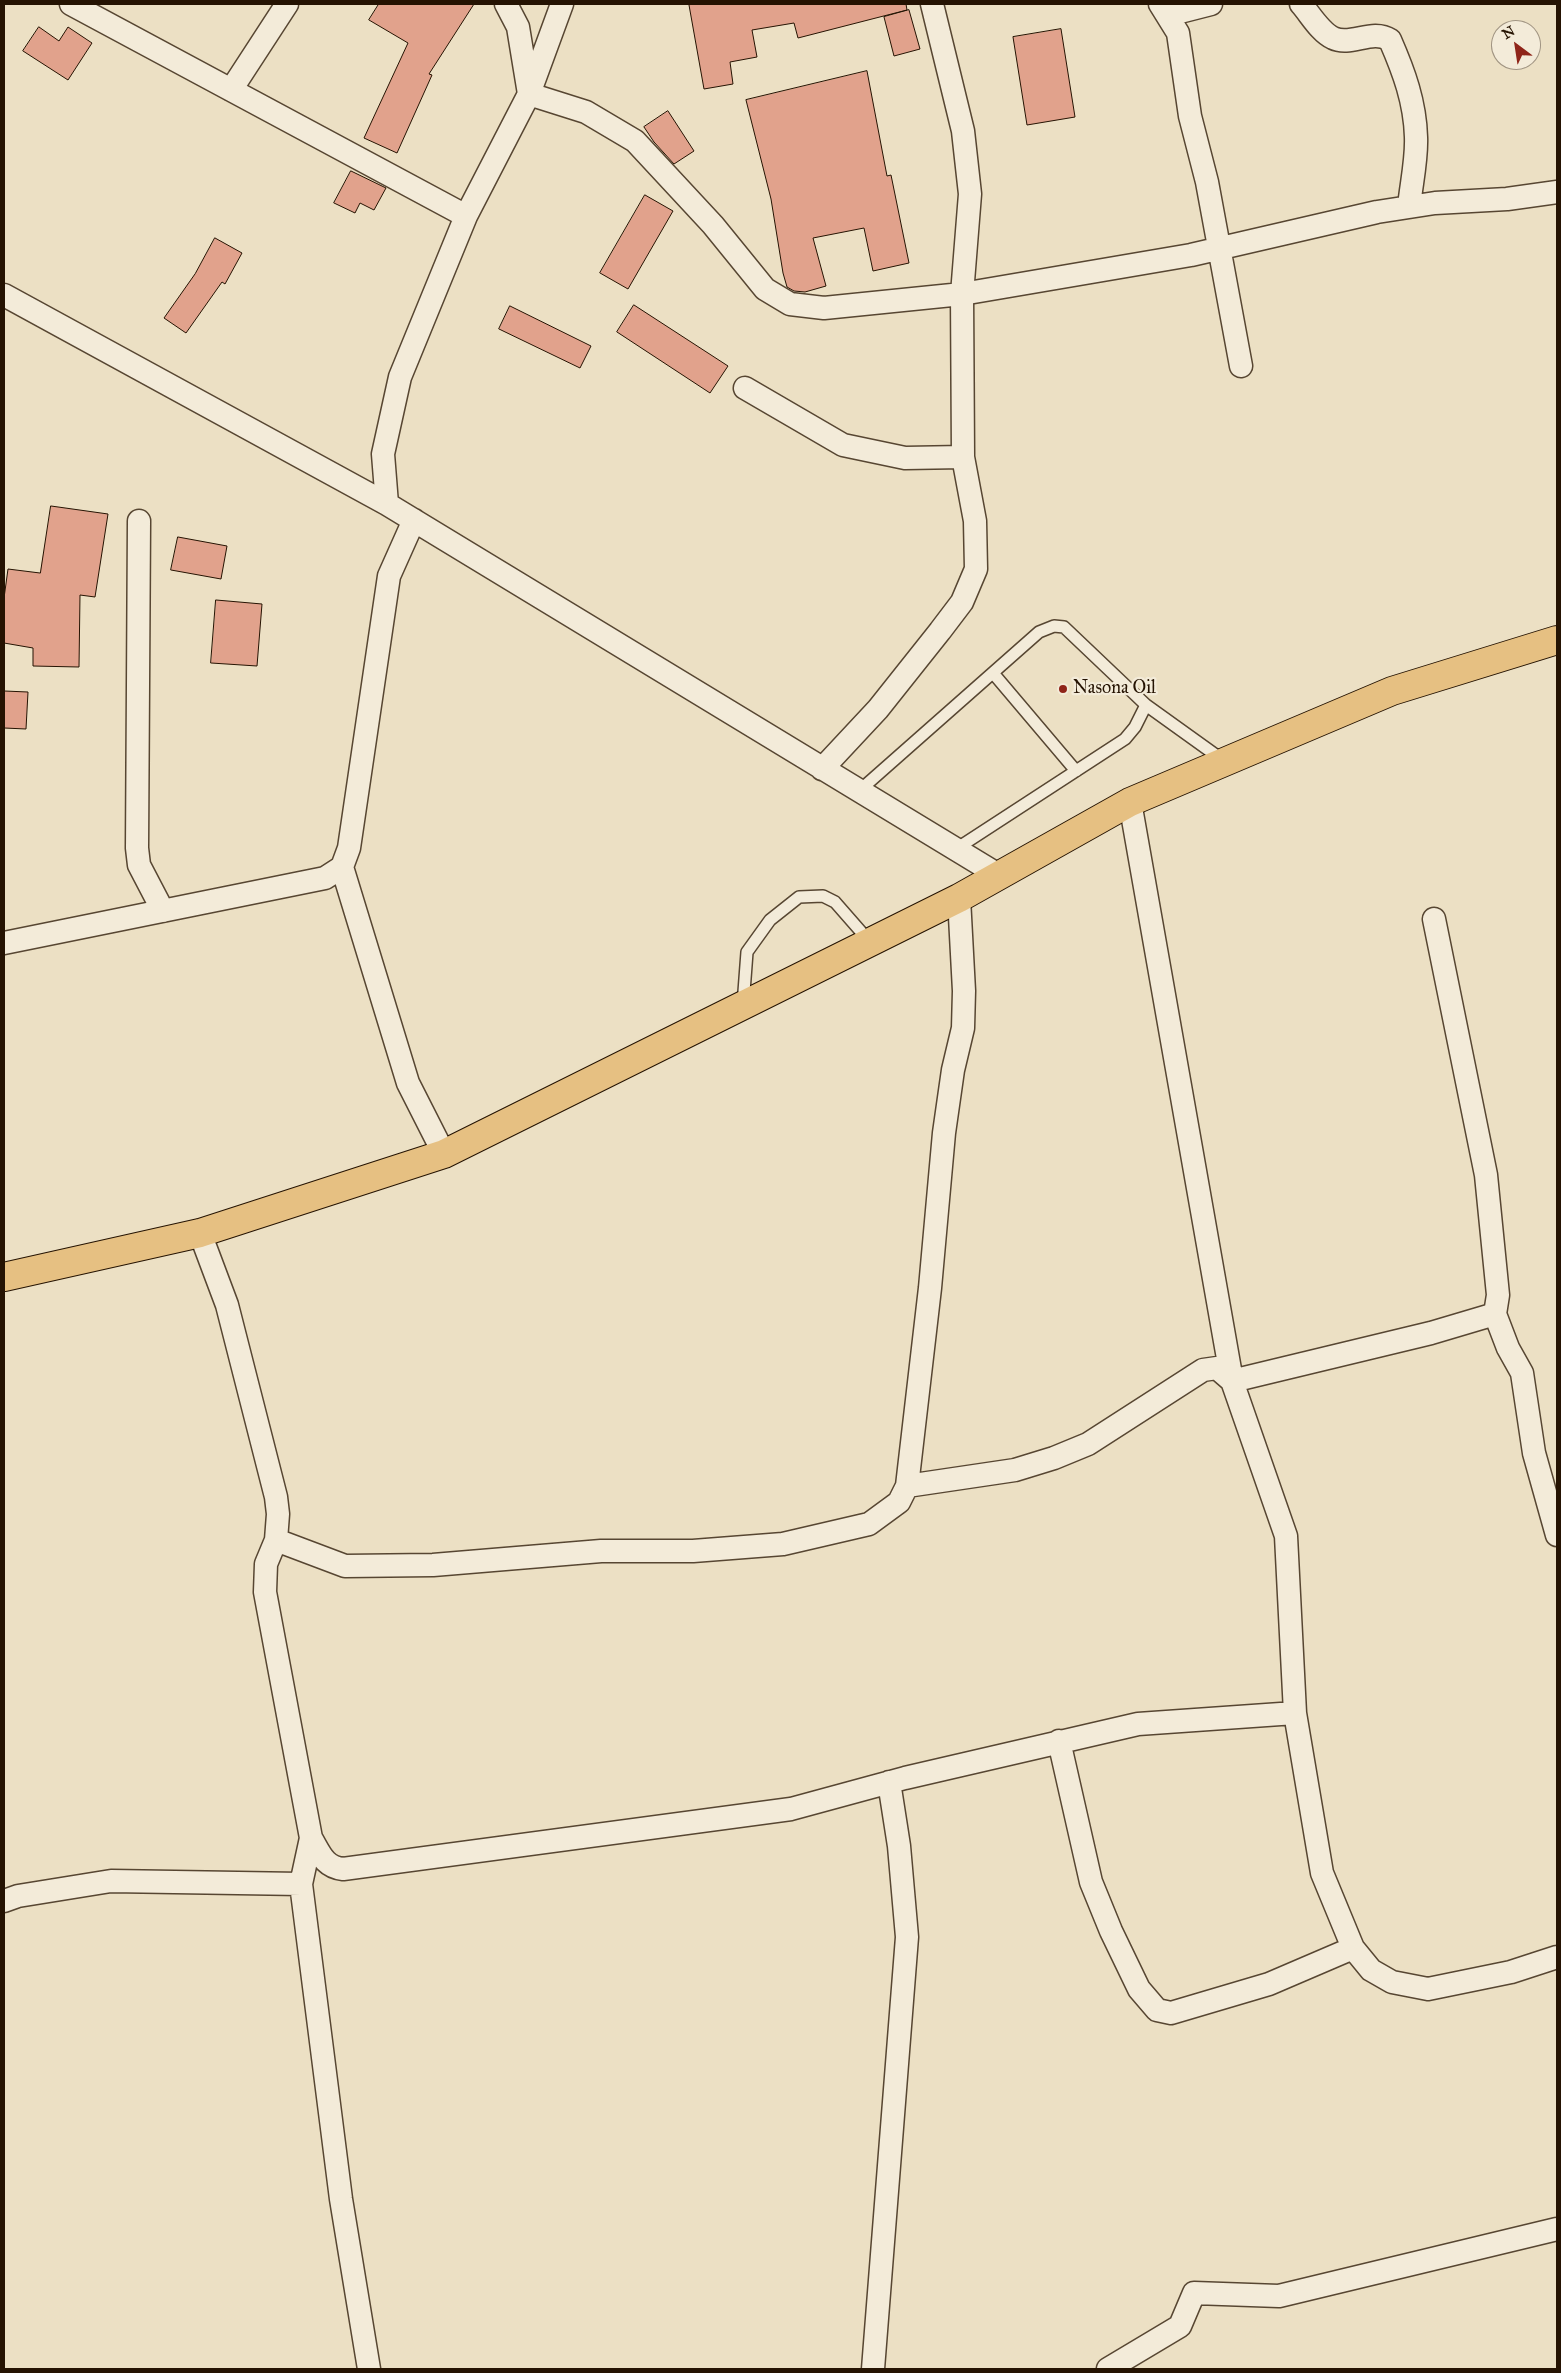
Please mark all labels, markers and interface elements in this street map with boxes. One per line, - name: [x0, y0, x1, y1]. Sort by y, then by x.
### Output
- north arrow: [1491, 20, 1541, 70]
- text: N: [1499, 22, 1518, 43]
- place label: Nasona Oil: [1073, 678, 1156, 700]
- marker: Nasona Oil: [1057, 683, 1069, 695]

